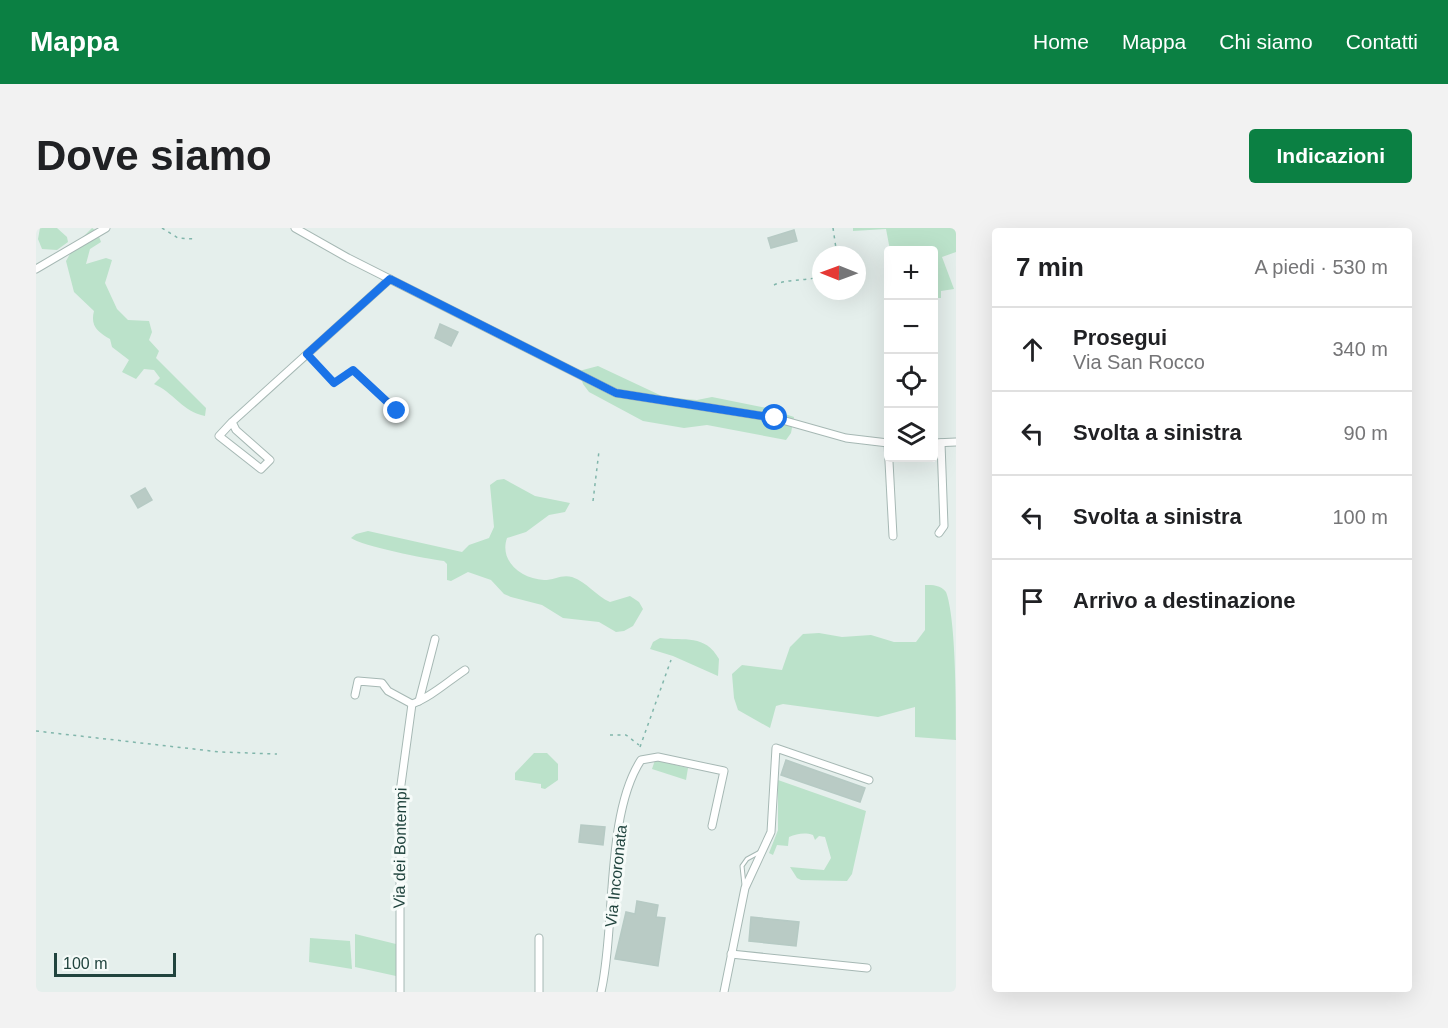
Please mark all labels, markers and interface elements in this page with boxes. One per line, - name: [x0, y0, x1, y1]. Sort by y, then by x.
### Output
- text: Mappa: [30, 26, 119, 57]
- text: Home: [1033, 30, 1089, 53]
- text: Mappa: [1122, 30, 1186, 53]
- text: Chi siamo: [1219, 30, 1313, 53]
- text: Contatti: [1346, 30, 1418, 53]
- button: Indicazioni: [1249, 129, 1412, 183]
- text: Dove siamo: [36, 132, 272, 179]
- north arrow: [812, 246, 866, 300]
- map controls: [884, 246, 938, 462]
- button: +: [884, 246, 938, 300]
- text: 7 min: [1016, 252, 1084, 282]
- text: A piedi · 530 m: [1255, 256, 1388, 278]
- button: −: [884, 300, 938, 354]
- text: Prosegui: [1073, 325, 1167, 350]
- icon: ahead: [1016, 333, 1049, 366]
- text: 340 m: [1332, 338, 1388, 360]
- text: Via San Rocco: [1073, 351, 1205, 373]
- button: locate: [884, 354, 938, 408]
- route end: [383, 397, 409, 423]
- route start: [761, 404, 787, 430]
- button: layers: [884, 408, 938, 462]
- icon: left: [1016, 417, 1049, 450]
- text: Svolta a sinistra: [1073, 420, 1242, 445]
- text: 90 m: [1344, 422, 1388, 444]
- icon: left: [1016, 501, 1049, 534]
- text: Svolta a sinistra: [1073, 504, 1242, 529]
- text: 100 m: [1332, 506, 1388, 528]
- icon: arrive: [1016, 585, 1049, 618]
- text: Arrivo a destinazione: [1073, 588, 1296, 613]
- street label: Via dei Bontempi: [390, 788, 410, 908]
- street label: Via Incoronata: [602, 824, 630, 928]
- scale bar: [54, 950, 176, 978]
- text: 100 m: [63, 955, 107, 972]

